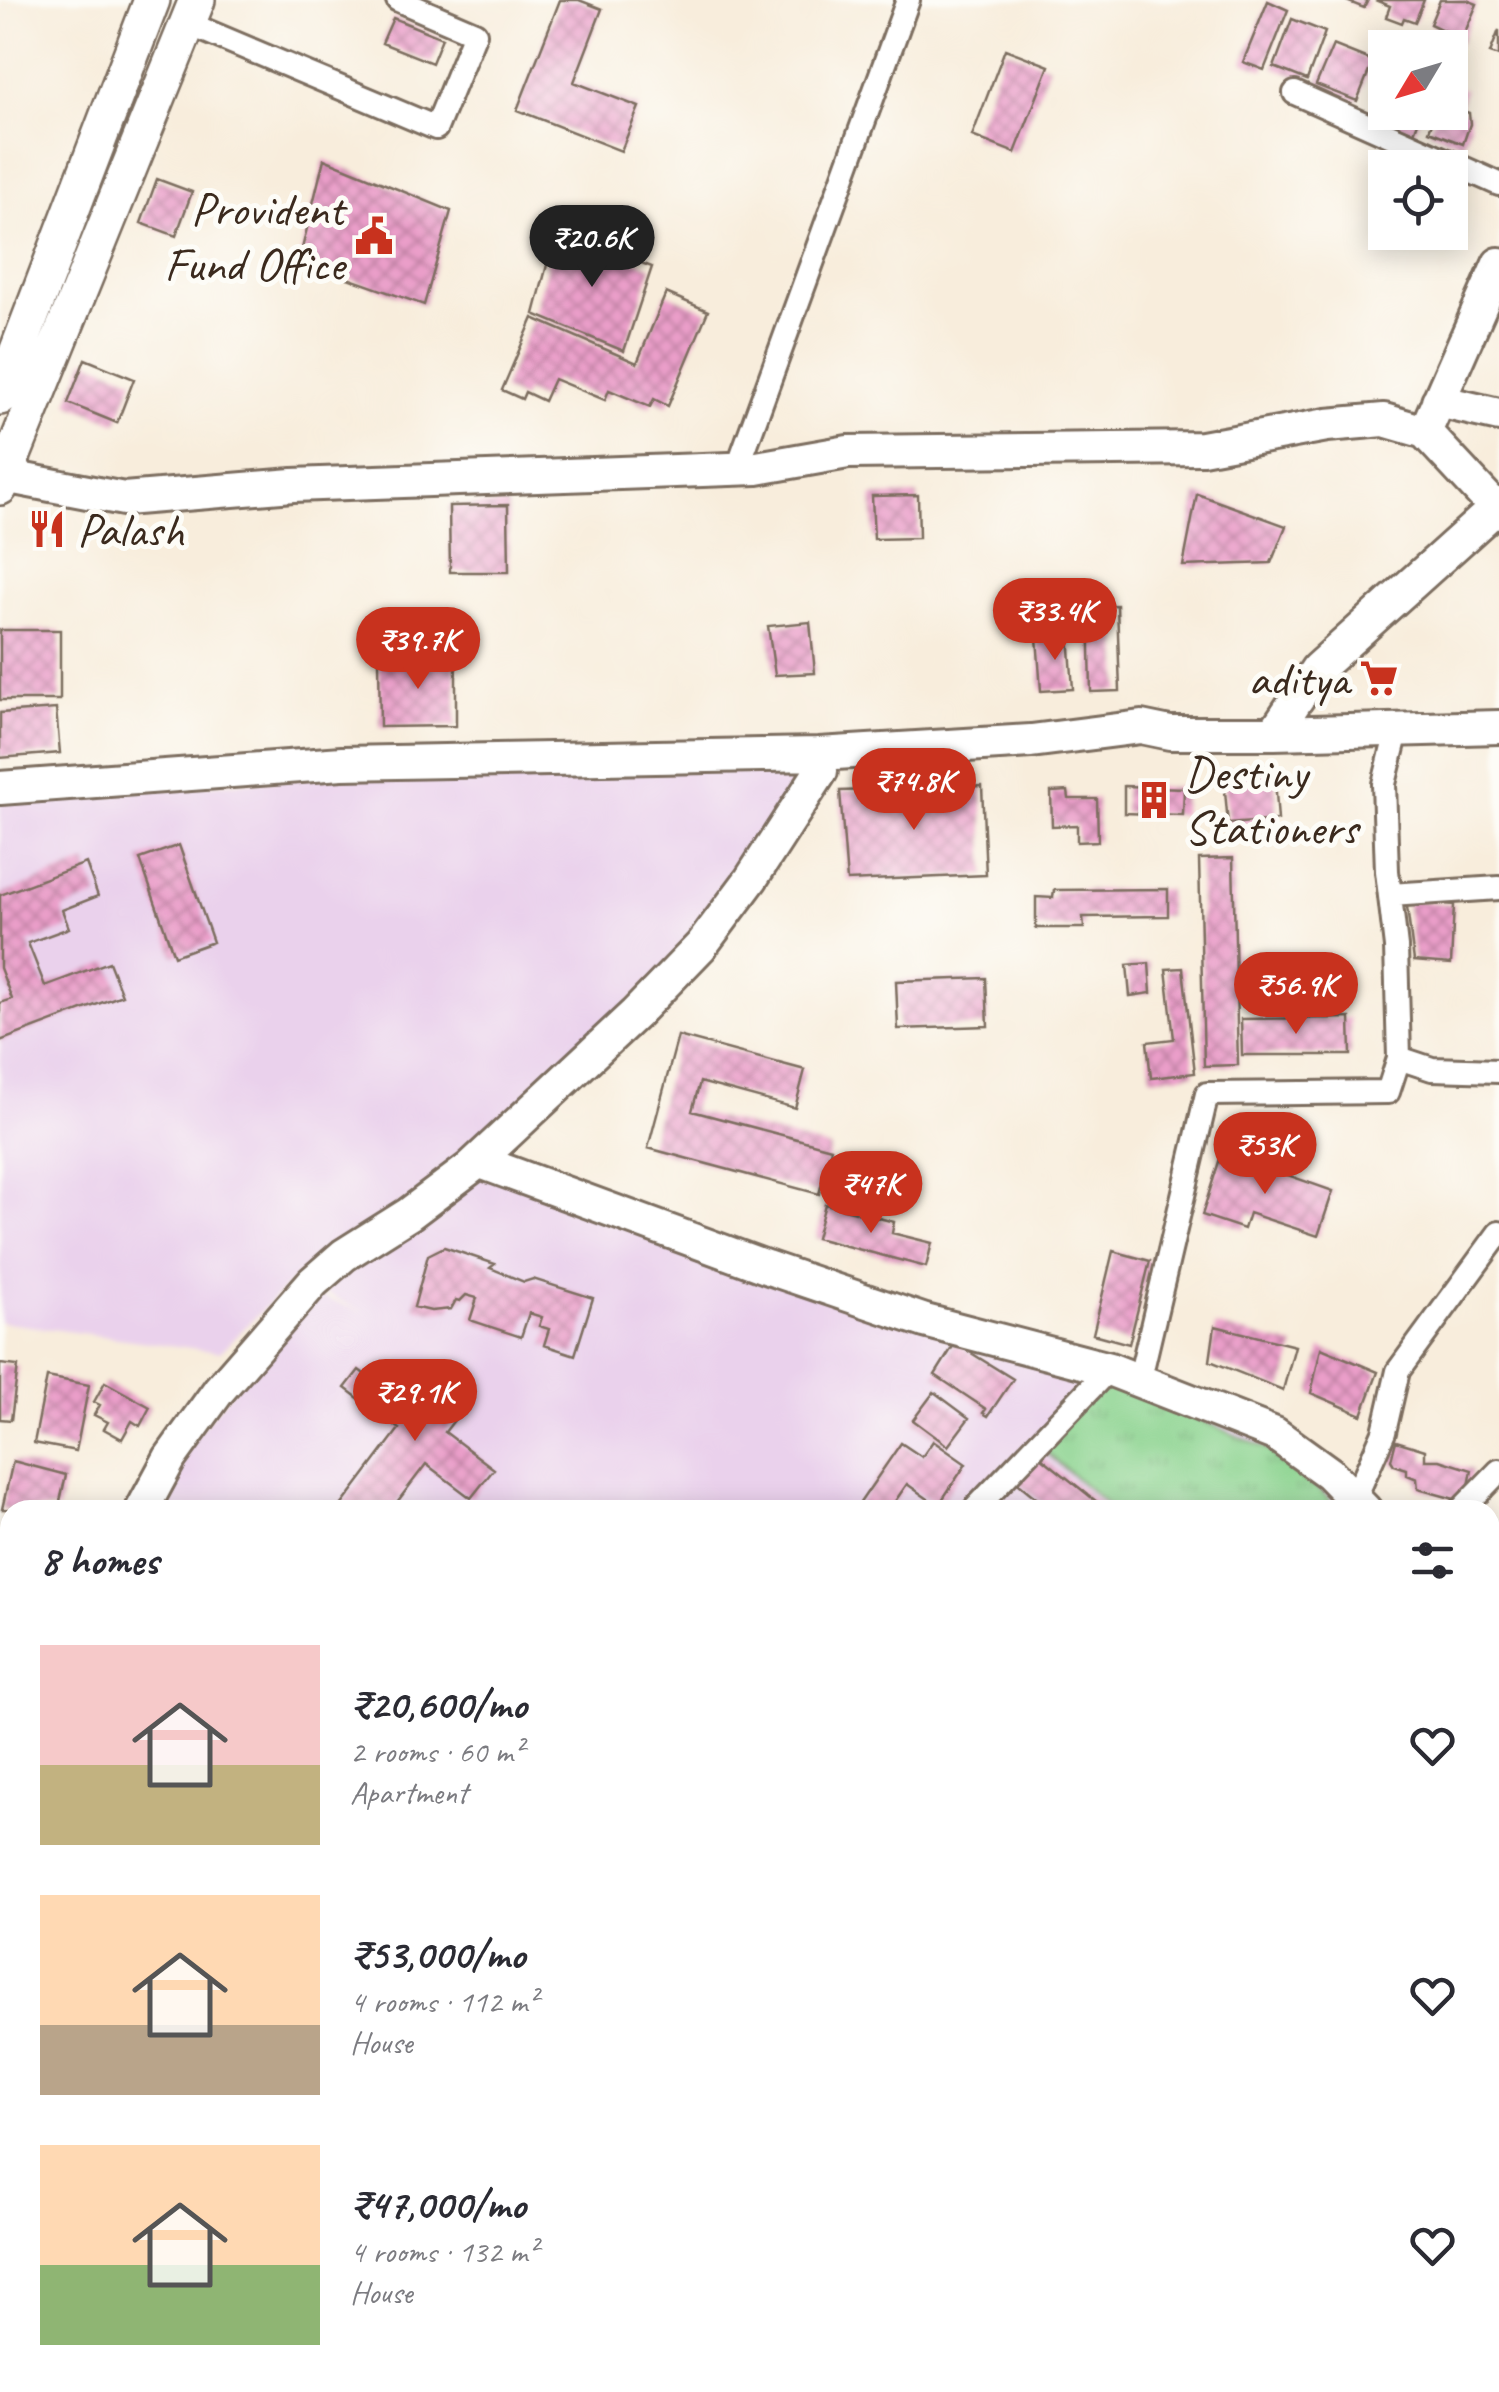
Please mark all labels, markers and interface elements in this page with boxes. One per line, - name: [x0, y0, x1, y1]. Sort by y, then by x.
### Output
- north arrow: [1368, 30, 1468, 130]
- map controls: [1368, 30, 1468, 250]
- button: locate: [1368, 150, 1468, 250]
- place label: Provident Fund Office: [164, 179, 348, 294]
- pin: ₹20.6K: [511, 205, 673, 290]
- public building icon: Provident Fund Office: [353, 215, 395, 257]
- text: ₹20.6K: [552, 217, 632, 258]
- place label: Palash: [77, 500, 185, 560]
- restaurant icon: Palash: [26, 508, 68, 550]
- pin: ₹33.4K: [974, 578, 1136, 663]
- text: ₹33.4K: [1015, 590, 1095, 631]
- pin: ₹39.7K: [337, 607, 499, 692]
- text: ₹39.7K: [378, 619, 458, 660]
- place label: aditya: [1248, 649, 1353, 709]
- supermarket icon: aditya: [1358, 657, 1400, 699]
- place label: Destiny Stationers: [1184, 743, 1361, 858]
- pin: ₹74.8K: [833, 748, 995, 833]
- text: ₹74.8K: [874, 760, 954, 801]
- building icon: Destiny Stationers: [1133, 779, 1175, 821]
- pin: ₹56.9K: [1215, 952, 1377, 1037]
- text: ₹56.9K: [1256, 964, 1336, 1005]
- pin: ₹53K: [1206, 1112, 1324, 1197]
- text: ₹53K: [1236, 1124, 1294, 1165]
- pin: ₹47K: [812, 1151, 930, 1236]
- text: ₹47K: [841, 1163, 901, 1204]
- pin: ₹29.1K: [334, 1359, 496, 1444]
- text: ₹29.1K: [375, 1371, 455, 1412]
- icon: filters: [1405, 1533, 1460, 1588]
- text: 8 homes: [40, 1534, 159, 1587]
- text: ₹20,600/mo: [350, 1678, 526, 1731]
- icon: home: [120, 1685, 240, 1805]
- icon: heart: [1405, 1718, 1460, 1773]
- text: 2 rooms · 60 m²: [350, 1731, 523, 1772]
- text: Apartment: [350, 1772, 468, 1813]
- text: ₹53,000/mo: [350, 1928, 525, 1981]
- icon: home: [120, 1935, 240, 2055]
- icon: heart: [1405, 1968, 1460, 2023]
- text: 4 rooms · 112 m²: [350, 1981, 537, 2022]
- text: House: [350, 2022, 412, 2063]
- text: ₹47,000/mo: [350, 2178, 525, 2231]
- icon: home: [120, 2185, 240, 2305]
- icon: heart: [1405, 2218, 1460, 2273]
- text: 4 rooms · 132 m²: [350, 2231, 537, 2272]
- text: House: [350, 2272, 412, 2313]

